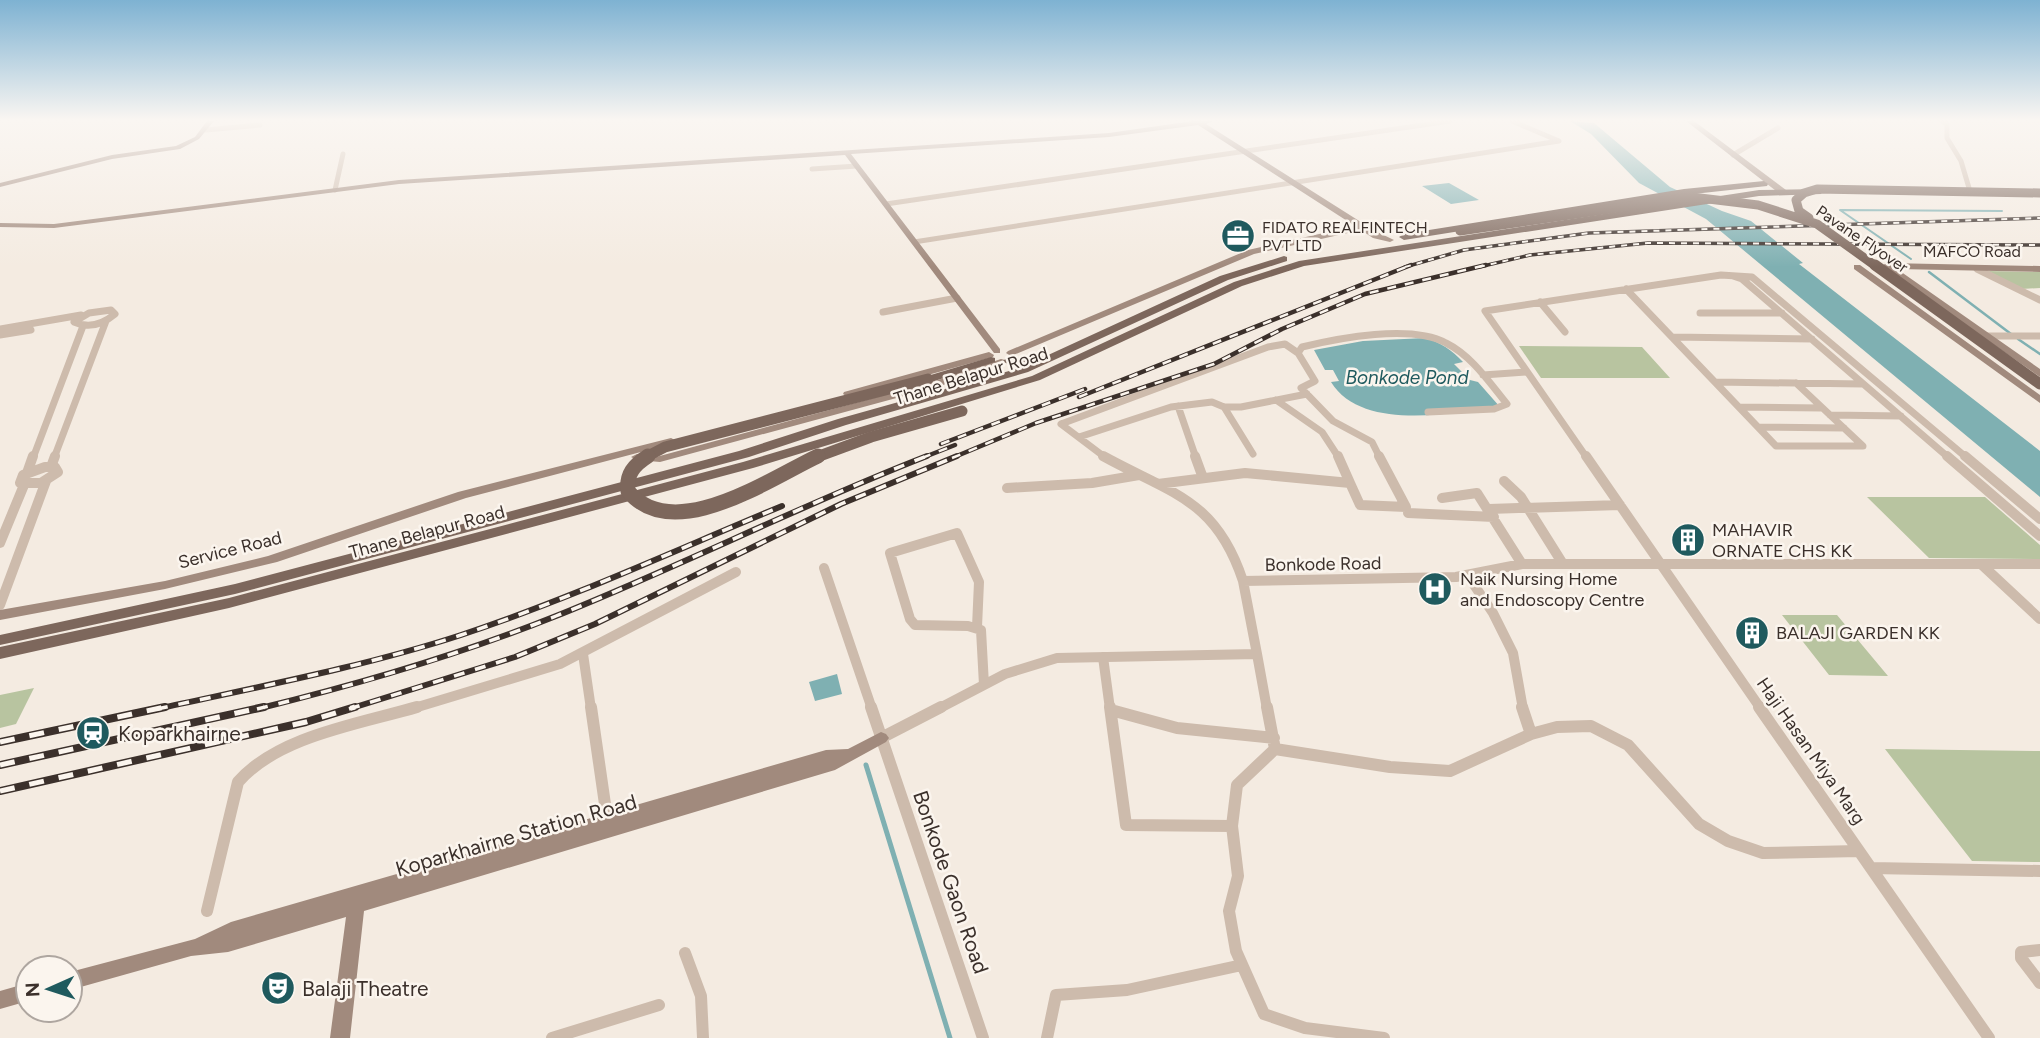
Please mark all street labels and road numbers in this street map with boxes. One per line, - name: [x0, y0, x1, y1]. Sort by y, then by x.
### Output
- street label: Pavane Flyover: [1812, 201, 1912, 277]
- street label: MAFCO Road: [1923, 242, 2021, 261]
- street label: Thane Belapur Road: [891, 342, 1051, 410]
- street label: Thane Belapur Road: [347, 501, 507, 563]
- street label: Service Road: [176, 527, 284, 573]
- street label: Bonkode Road: [1264, 552, 1382, 576]
- street label: Haji Hasan Miya Marg: [1752, 673, 1870, 829]
- street label: Bonkode Gaon Road: [908, 787, 994, 977]
- street label: Koparkhairne Station Road: [393, 789, 639, 881]

